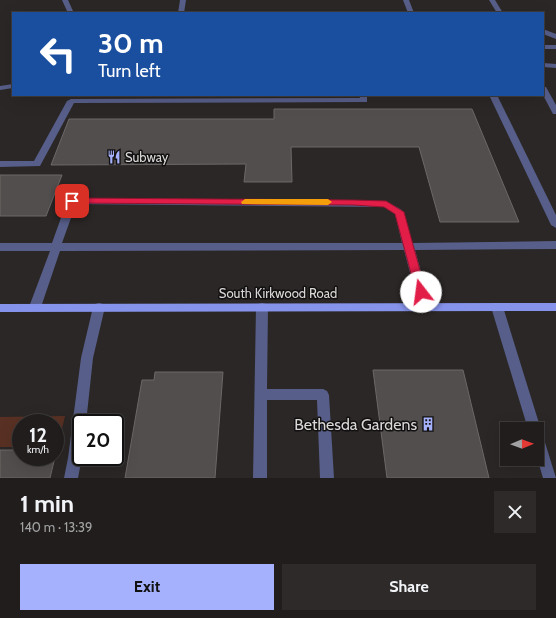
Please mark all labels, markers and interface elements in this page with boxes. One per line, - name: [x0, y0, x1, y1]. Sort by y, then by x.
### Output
- text: 30 m: [98, 26, 164, 60]
- icon: left: [32, 28, 84, 80]
- text: Turn left: [98, 60, 161, 82]
- restaurant icon: Subway: [106, 149, 122, 165]
- place label: Subway: [125, 149, 169, 165]
- pin: [55, 184, 89, 218]
- icon: arrive: [61, 190, 83, 212]
- position arrow: [400, 271, 442, 313]
- street label: South Kirkwood Road: [219, 285, 337, 301]
- speed limit sign: 20: [72, 414, 124, 466]
- place label: Bethesda Gardens: [294, 415, 417, 434]
- building icon: Bethesda Gardens: [420, 416, 436, 432]
- north arrow: [500, 422, 544, 466]
- map controls: [500, 422, 544, 466]
- text: 12: [29, 423, 47, 447]
- text: km/h: [27, 443, 49, 456]
- text: 1 min: [20, 489, 74, 518]
- button: close: [494, 491, 536, 533]
- text: 140 m · 13:39: [20, 519, 93, 535]
- button: Exit: [20, 564, 274, 610]
- button: Share: [282, 564, 536, 610]

